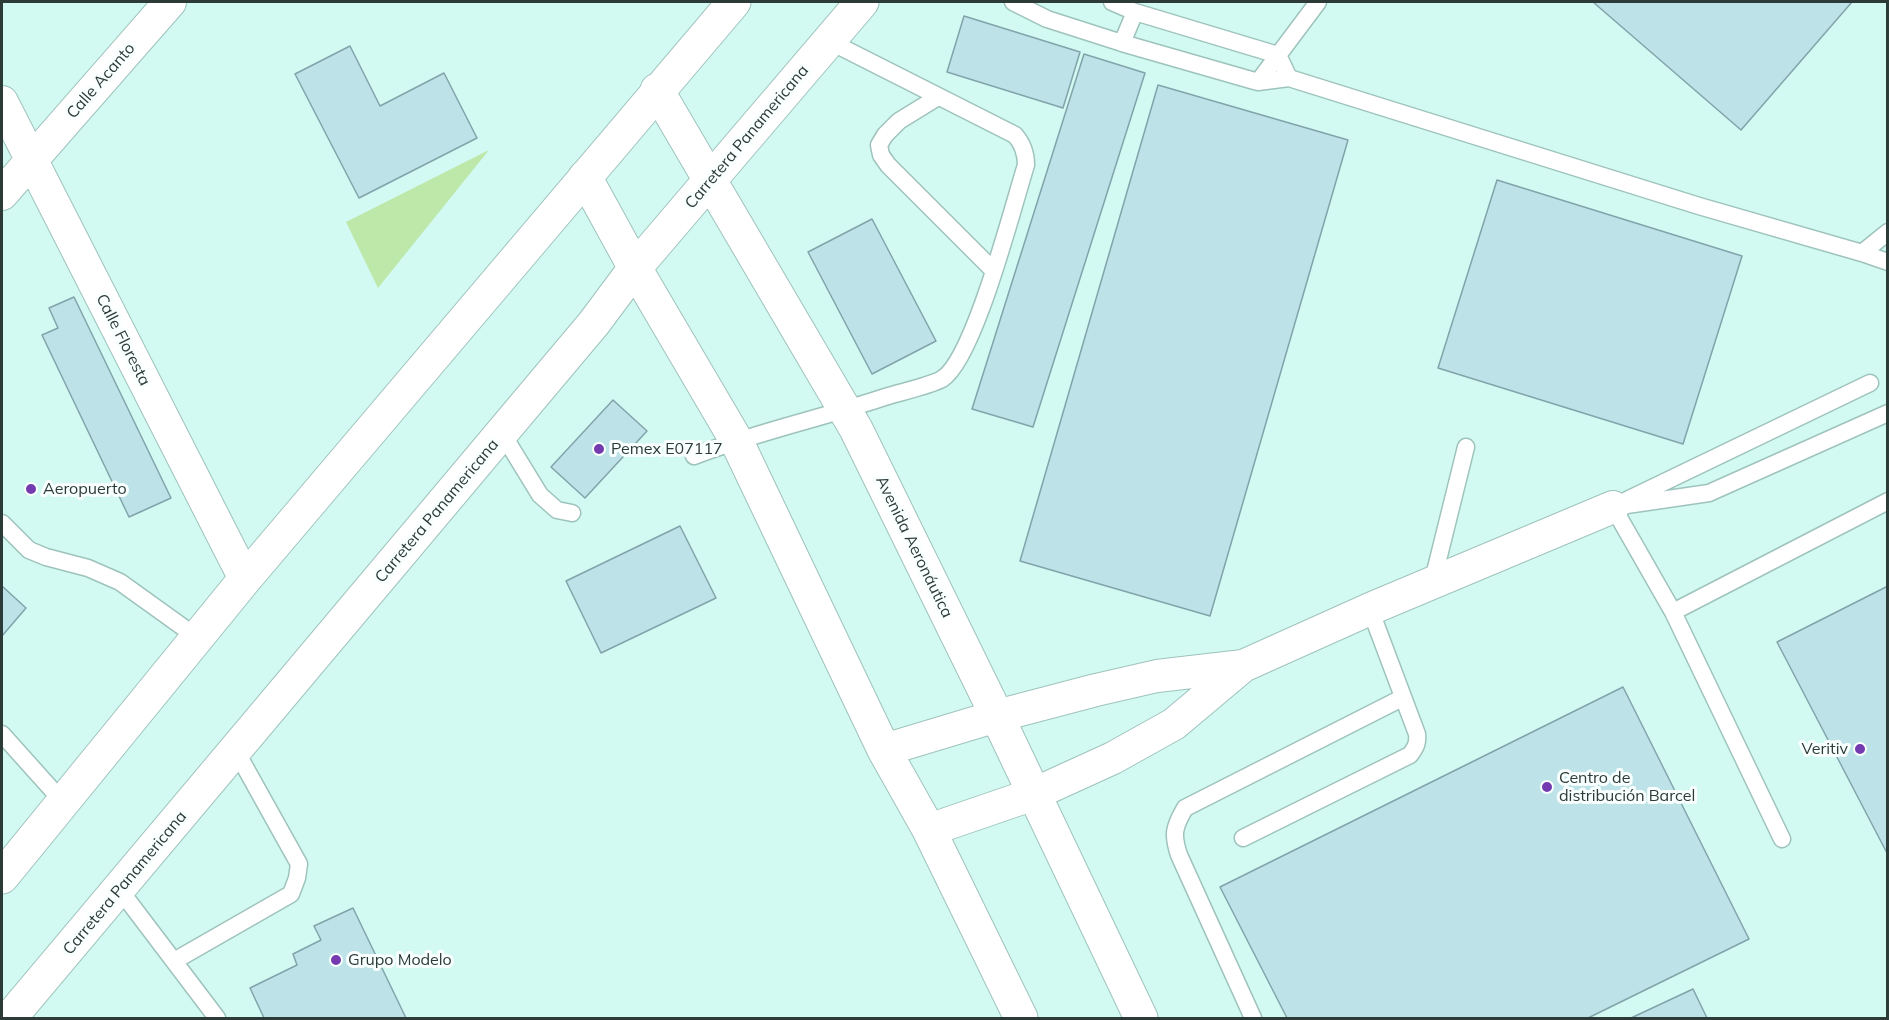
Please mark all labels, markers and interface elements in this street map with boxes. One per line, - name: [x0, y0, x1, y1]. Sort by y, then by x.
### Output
- street label: Calle Acanto: [63, 39, 139, 123]
- street label: Carretera Panamericana: [681, 61, 813, 213]
- street label: Calle Floresta: [92, 291, 154, 389]
- street label: Carretera Panamericana: [371, 435, 503, 587]
- place label: Pemex E07117: [611, 439, 723, 459]
- marker: Pemex E07117: [592, 442, 606, 456]
- street label: Avenida Aeronáutica: [871, 473, 957, 621]
- place label: Aeropuerto: [43, 479, 127, 499]
- marker: Aeropuerto: [24, 482, 38, 496]
- place label: Veritiv: [1802, 739, 1848, 759]
- marker: Veritiv: [1853, 742, 1867, 756]
- place label: Centro de distribución Barcel: [1559, 768, 1695, 806]
- marker: Centro de distribución Barcel: [1540, 780, 1554, 794]
- street label: Carretera Panamericana: [59, 807, 191, 959]
- place label: Grupo Modelo: [348, 950, 452, 970]
- marker: Grupo Modelo: [329, 953, 343, 967]

